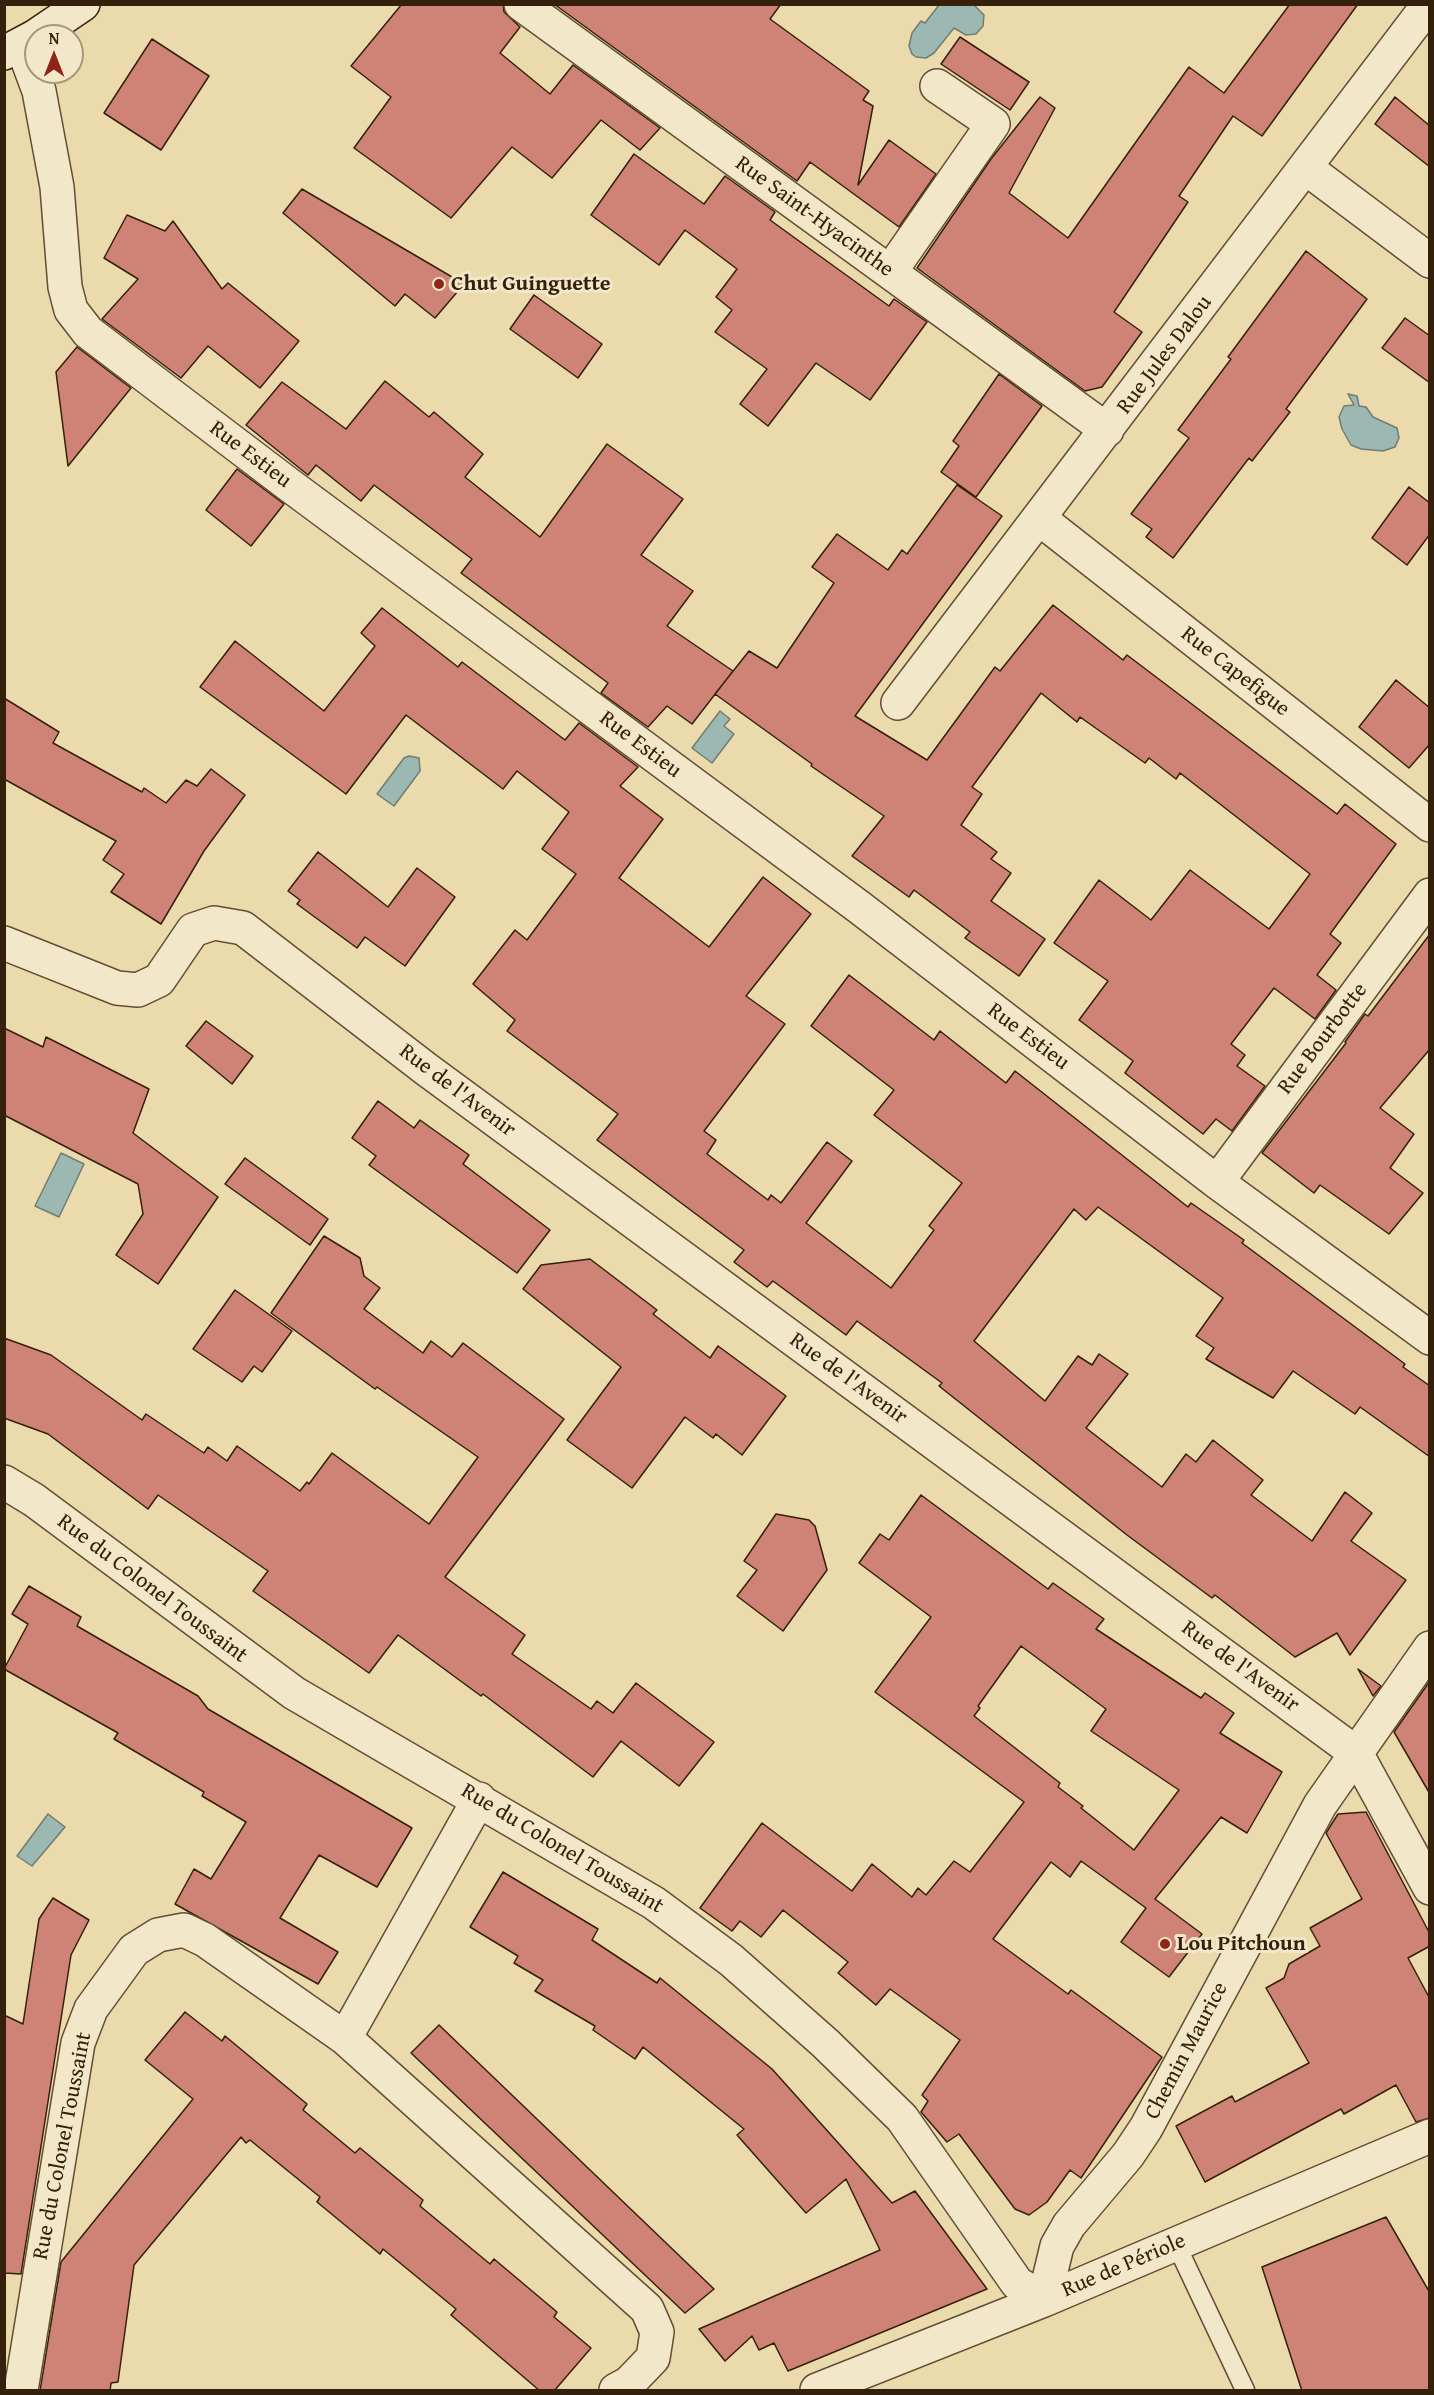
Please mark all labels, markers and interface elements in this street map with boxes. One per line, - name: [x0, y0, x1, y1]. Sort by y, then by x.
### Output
- north arrow: [24, 24, 84, 84]
- text: N: [49, 26, 59, 50]
- street label: Rue Saint-Hyacinthe: [730, 151, 898, 283]
- place label: Chut Guinguette: [451, 271, 611, 297]
- marker: Chut Guinguette: [432, 277, 446, 291]
- street label: Rue Jules Dalou: [1112, 290, 1218, 420]
- street label: Rue Estieu: [204, 416, 296, 494]
- street label: Rue Capefigue: [1175, 621, 1295, 723]
- street label: Rue Estieu: [594, 706, 686, 784]
- street label: Rue Bourbotte: [1272, 978, 1374, 1100]
- street label: Rue Estieu: [982, 998, 1074, 1076]
- street label: Rue de l'Avenir: [394, 1039, 520, 1143]
- street label: Rue de l'Avenir: [784, 1327, 912, 1431]
- street label: Rue du Colonel Toussaint: [52, 1509, 252, 1669]
- street label: Rue de l'Avenir: [1176, 1615, 1304, 1719]
- street label: Rue du Colonel Toussaint: [456, 1778, 668, 1920]
- place label: Lou Pitchoun: [1177, 1931, 1306, 1957]
- marker: Lou Pitchoun: [1158, 1937, 1172, 1951]
- street label: Chemin Maurice: [1140, 1978, 1234, 2124]
- street label: Rue du Colonel Toussaint: [28, 2030, 98, 2262]
- street label: Rue de Périole: [1058, 2228, 1190, 2304]

